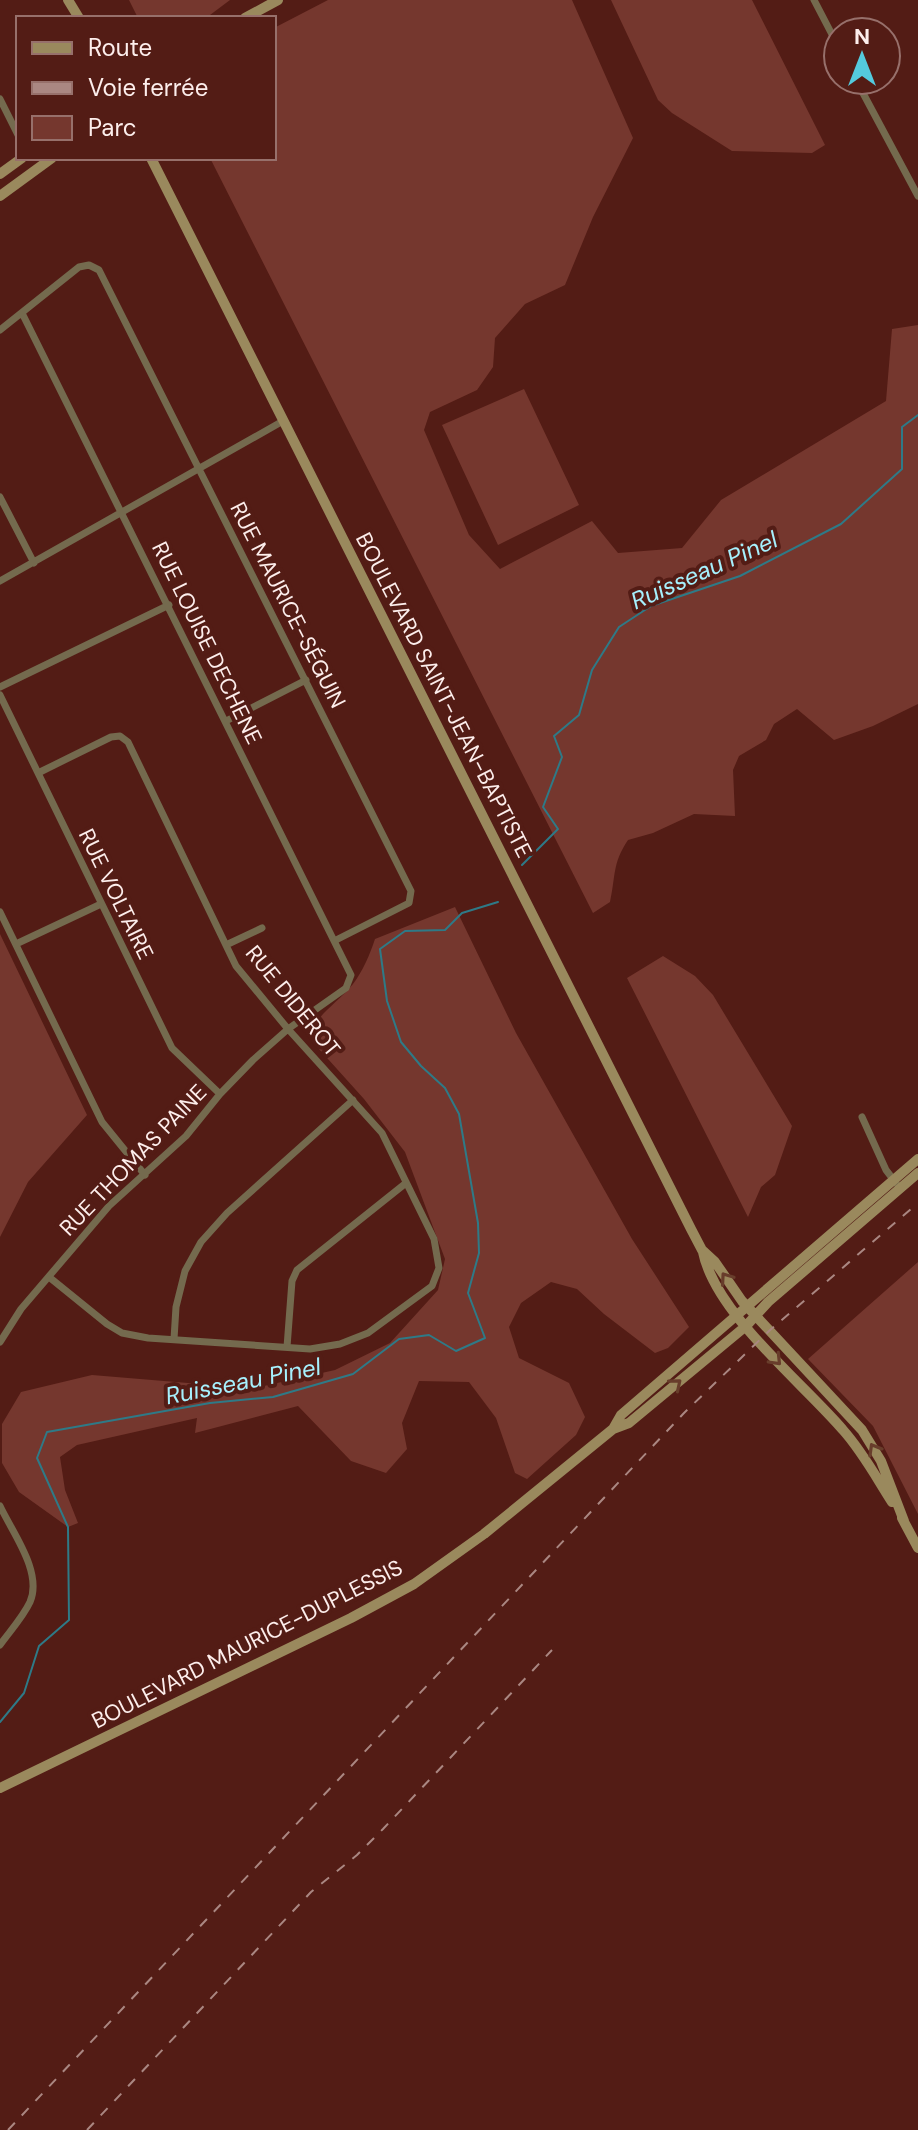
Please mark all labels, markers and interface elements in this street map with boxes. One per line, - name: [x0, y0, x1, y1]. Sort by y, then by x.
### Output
- legend: [16, 16, 276, 160]
- north arrow: [822, 16, 902, 96]
- text: N: [854, 22, 870, 51]
- text: Route: [88, 32, 152, 63]
- text: Voie ferrée: [88, 72, 208, 103]
- text: Parc: [88, 112, 137, 143]
- street label: RUE MAURICE-SÉGUIN: [223, 497, 353, 713]
- water label: Ruisseau Pinel: [626, 524, 783, 616]
- street label: BOULEVARD SAINT-JEAN-BAPTISTE: [349, 528, 539, 862]
- street label: RUE LOUISE DECHENE: [145, 537, 269, 749]
- street label: RUE VOLTAIRE: [72, 824, 160, 964]
- street label: RUE DIDEROT: [239, 939, 347, 1063]
- street label: RUE THOMAS PAINE: [53, 1078, 213, 1242]
- one-way arrow: [721, 1272, 736, 1286]
- water label: Ruisseau Pinel: [163, 1351, 324, 1411]
- one-way arrow: [766, 1351, 781, 1365]
- one-way arrow: [667, 1379, 682, 1394]
- one-way arrow: [868, 1443, 884, 1458]
- street label: BOULEVARD MAURICE-DUPLESSIS: [87, 1553, 407, 1735]

